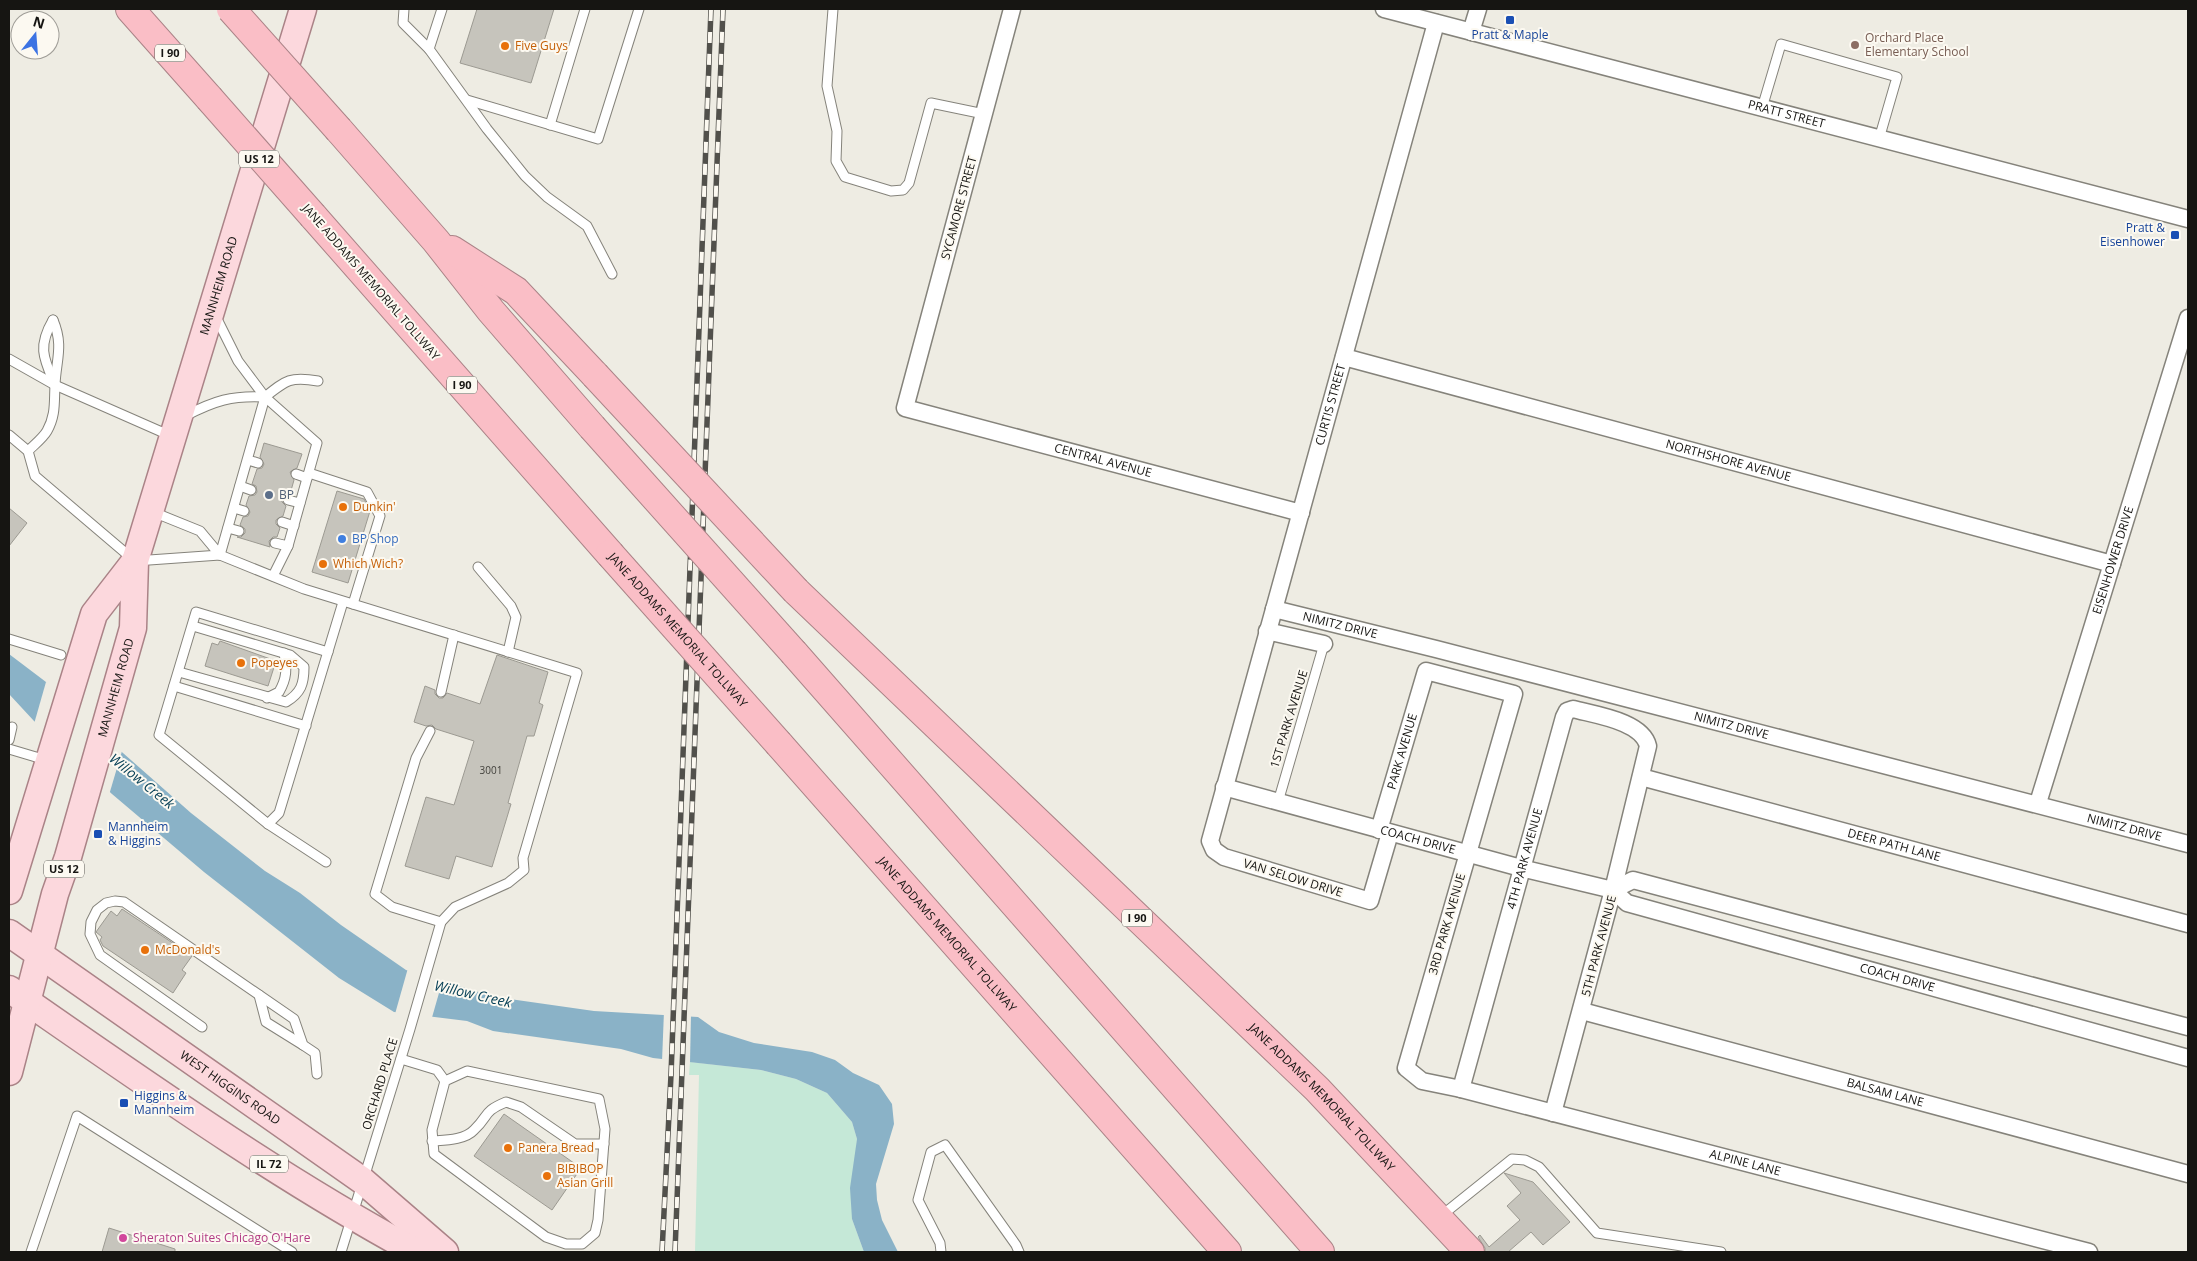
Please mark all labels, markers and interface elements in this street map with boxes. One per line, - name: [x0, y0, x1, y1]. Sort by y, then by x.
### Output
- north arrow: [10, 10, 60, 60]
- text: N: [31, 11, 47, 33]
- marker: Pratt & Maple: [1504, 14, 1516, 26]
- place label: Pratt & Maple: [1472, 26, 1549, 43]
- place label: Orchard Place Elementary School: [1865, 29, 1969, 60]
- place label: Five Guys: [515, 37, 568, 54]
- marker: Orchard Place Elementary School: [1849, 39, 1861, 51]
- marker: Five Guys: [499, 40, 511, 52]
- road number: I 90: [155, 44, 185, 62]
- street label: PRATT STREET: [1746, 95, 1827, 132]
- road number: US 12: [239, 150, 279, 168]
- street label: SYCAMORE STREET: [937, 154, 981, 261]
- street label: JANE ADDAMS MEMORIAL TOLLWAY: [298, 199, 444, 364]
- place label: Pratt & Eisenhower: [2100, 219, 2165, 250]
- marker: Pratt & Eisenhower: [2169, 229, 2181, 241]
- street label: MANNHEIM ROAD: [195, 234, 241, 337]
- street label: CURTIS STREET: [1311, 362, 1350, 447]
- road number: I 90: [447, 376, 477, 394]
- street label: NORTHSHORE AVENUE: [1664, 435, 1793, 485]
- street label: CENTRAL AVENUE: [1053, 439, 1154, 481]
- place label: BP: [279, 486, 294, 503]
- marker: BP: [263, 489, 275, 501]
- place label: Dunkin': [353, 498, 396, 515]
- marker: Dunkin': [337, 501, 349, 513]
- street label: EISENHOWER DRIVE: [2088, 504, 2137, 616]
- place label: BP Shop: [352, 530, 399, 547]
- marker: BP Shop: [336, 533, 348, 545]
- street label: JANE ADDAMS MEMORIAL TOLLWAY: [604, 548, 752, 711]
- place label: Which Wich?: [333, 555, 403, 572]
- marker: Which Wich?: [317, 558, 329, 570]
- street label: NIMITZ DRIVE: [1301, 607, 1379, 642]
- street label: MANNHEIM ROAD: [93, 636, 138, 739]
- place label: Popeyes: [251, 654, 298, 671]
- marker: Popeyes: [235, 657, 247, 669]
- street label: 1ST PARK AVENUE: [1266, 668, 1312, 770]
- street label: NIMITZ DRIVE: [1692, 707, 1771, 743]
- street label: PARK AVENUE: [1382, 711, 1421, 791]
- water label: Willow Creek: [106, 748, 180, 813]
- house number: 3001: [480, 763, 502, 777]
- street label: 4TH PARK AVENUE: [1502, 806, 1546, 911]
- street label: NIMITZ DRIVE: [2085, 809, 2164, 845]
- place label: Mannheim & Higgins: [108, 818, 168, 849]
- street label: COACH DRIVE: [1378, 821, 1458, 858]
- street label: DEER PATH LANE: [1846, 824, 1943, 865]
- marker: Mannheim & Higgins: [92, 828, 104, 840]
- street label: JANE ADDAMS MEMORIAL TOLLWAY: [874, 852, 1021, 1016]
- street label: VAN SELOW DRIVE: [1241, 854, 1345, 901]
- road number: US 12: [44, 861, 84, 878]
- street label: 3RD PARK AVENUE: [1424, 871, 1469, 976]
- street label: 5TH PARK AVENUE: [1577, 893, 1620, 998]
- road number: I 90: [1122, 910, 1152, 926]
- place label: McDonald's: [155, 941, 220, 958]
- marker: McDonald's: [139, 944, 151, 956]
- street label: COACH DRIVE: [1858, 959, 1937, 996]
- water label: Willow Creek: [433, 975, 515, 1012]
- street label: JANE ADDAMS MEMORIAL TOLLWAY: [1244, 1018, 1399, 1175]
- street label: ORCHARD PLACE: [357, 1036, 402, 1132]
- street label: WEST HIGGINS ROAD: [177, 1046, 284, 1129]
- street label: BALSAM LANE: [1845, 1074, 1926, 1111]
- place label: Higgins & Mannheim: [134, 1087, 194, 1118]
- marker: Higgins & Mannheim: [118, 1097, 130, 1109]
- place label: Panera Bread: [518, 1139, 594, 1156]
- marker: Panera Bread: [502, 1142, 514, 1154]
- street label: ALPINE LANE: [1708, 1145, 1783, 1180]
- road number: IL 72: [250, 1156, 288, 1172]
- place label: BIBIBOP Asian Grill: [557, 1160, 613, 1191]
- marker: BIBIBOP Asian Grill: [541, 1170, 553, 1182]
- place label: Sheraton Suites Chicago O'Hare: [133, 1229, 311, 1246]
- marker: Sheraton Suites Chicago O'Hare: [117, 1232, 129, 1244]

